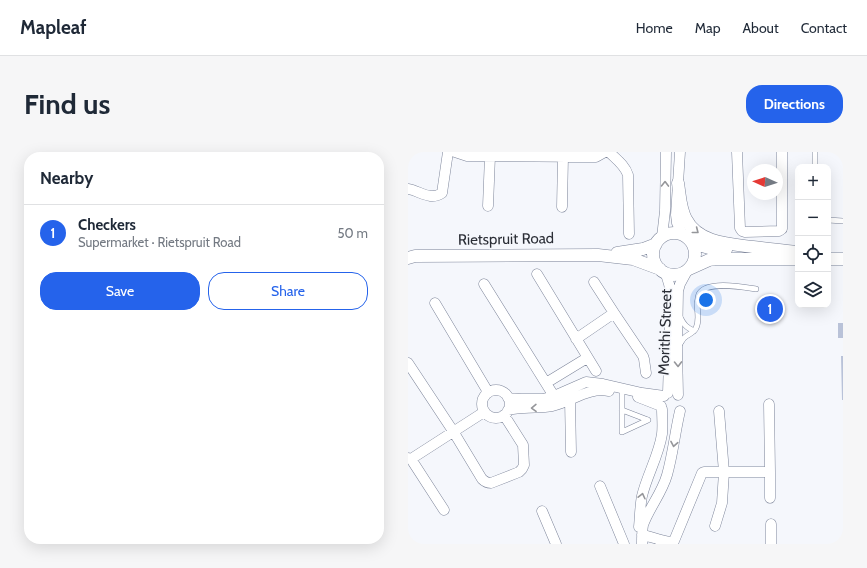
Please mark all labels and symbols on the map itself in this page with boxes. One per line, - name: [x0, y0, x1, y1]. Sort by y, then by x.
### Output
- north arrow: [747, 164, 783, 200]
- one-way arrow: [661, 181, 669, 187]
- one-way arrow: [691, 226, 699, 233]
- street label: Rietspruit Road: [458, 229, 554, 249]
- street label: Morithi Street: [654, 288, 676, 376]
- your location: [696, 290, 716, 310]
- pin: 1: [757, 294, 783, 324]
- one-way arrow: [674, 361, 682, 367]
- one-way arrow: [531, 404, 537, 412]
- one-way arrow: [670, 440, 679, 447]
- one-way arrow: [638, 493, 646, 500]

